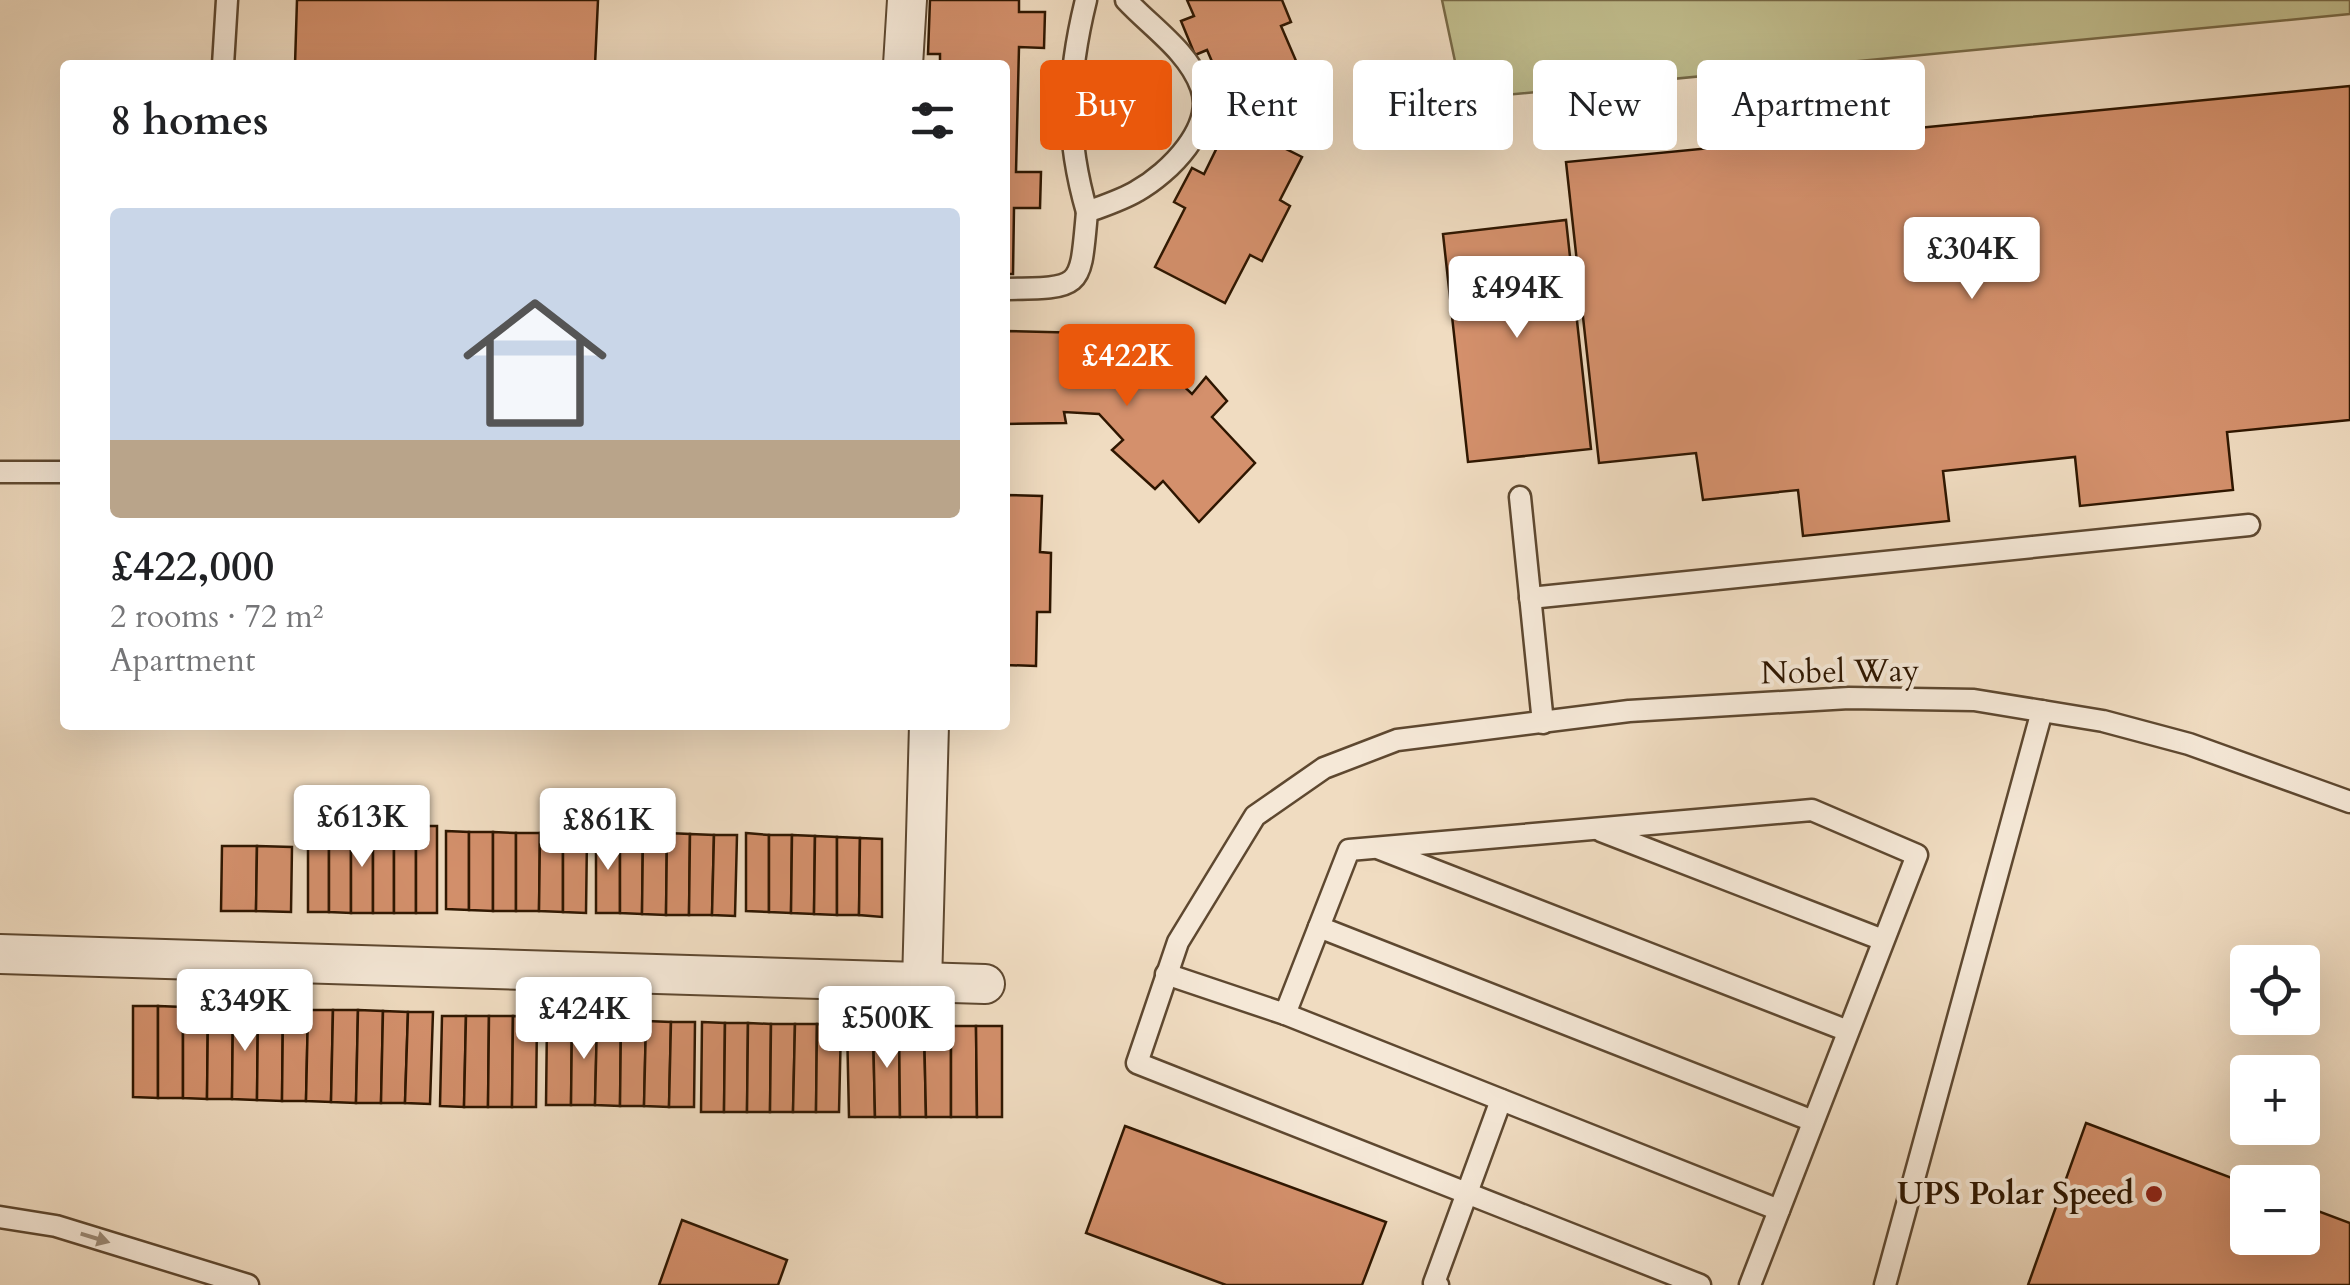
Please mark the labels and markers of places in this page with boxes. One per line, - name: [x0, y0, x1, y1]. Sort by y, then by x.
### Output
- pin: £304K: [1902, 217, 2042, 302]
- pin: £494K: [1447, 256, 1587, 341]
- pin: £422K: [1057, 324, 1197, 409]
- pin: £613K: [292, 785, 432, 870]
- pin: £861K: [538, 788, 678, 873]
- pin: £349K: [175, 969, 315, 1054]
- pin: £424K: [514, 977, 654, 1062]
- pin: £500K: [817, 986, 957, 1071]
- place label: UPS Polar Speed: [1897, 1172, 2134, 1216]
- marker: UPS Polar Speed: [2143, 1183, 2165, 1205]

